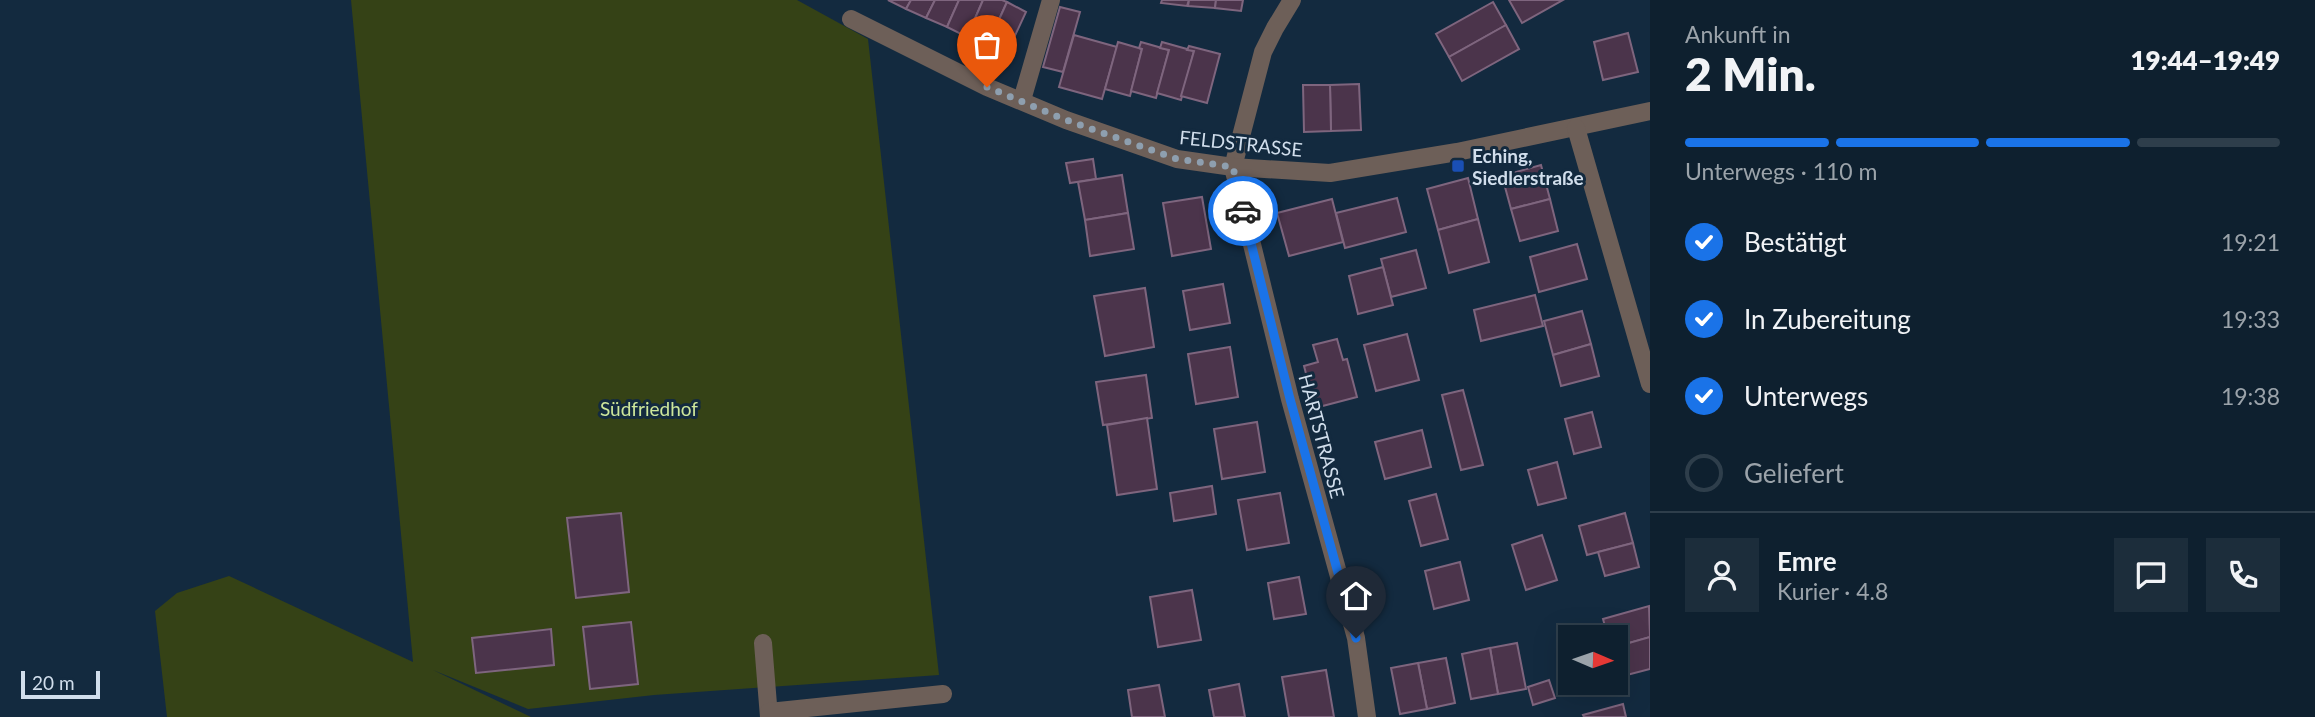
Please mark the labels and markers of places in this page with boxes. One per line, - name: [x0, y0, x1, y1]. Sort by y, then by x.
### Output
- pin: [957, 15, 1017, 87]
- place label: Eching, Siedlerstraße: [1472, 144, 1584, 189]
- marker: Eching, Siedlerstraße: [1450, 158, 1466, 174]
- pin: [1326, 566, 1386, 638]

